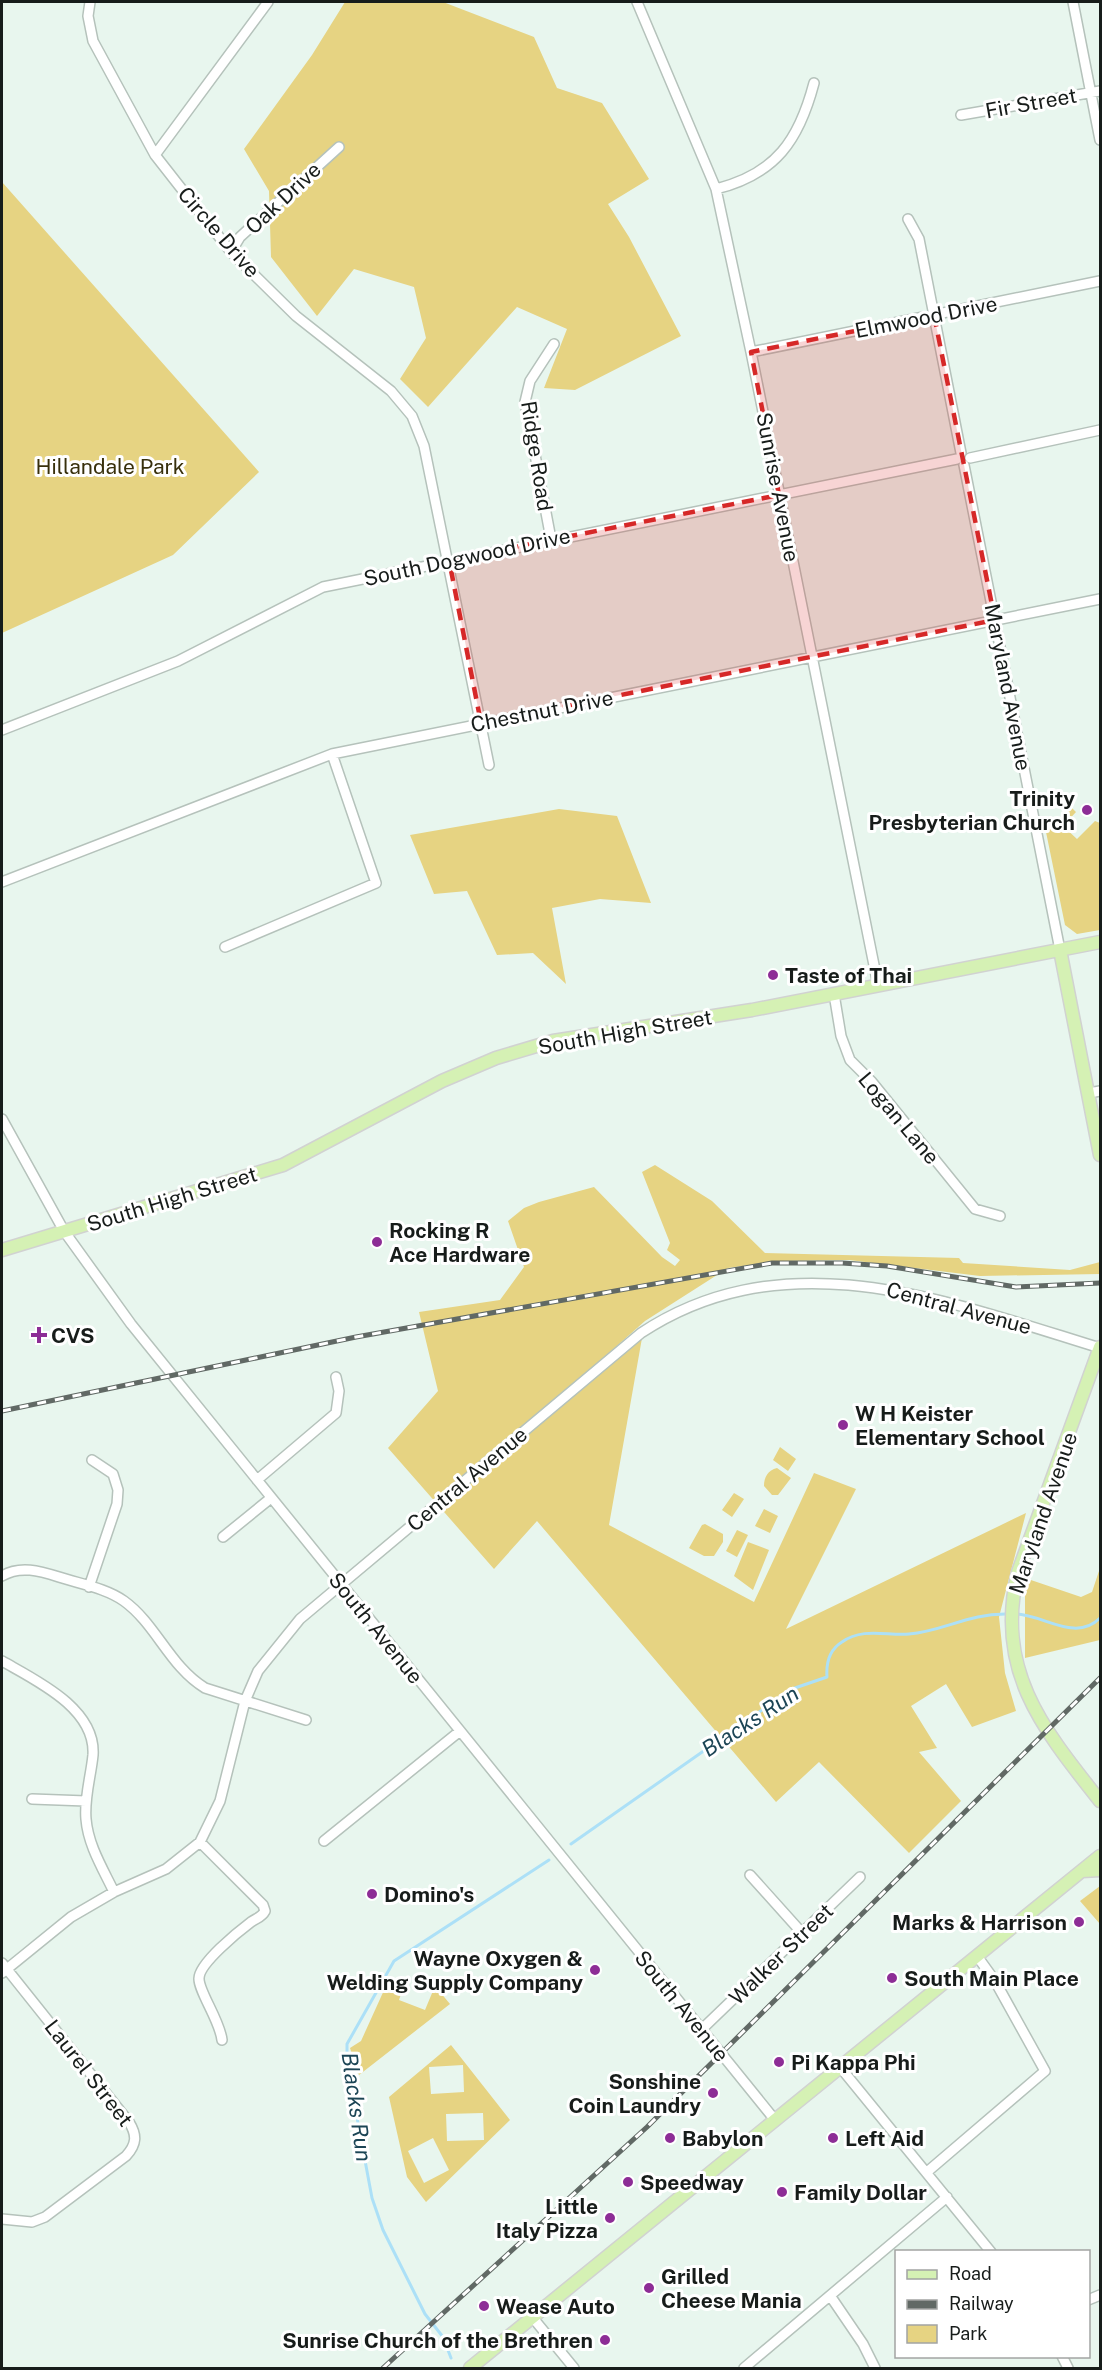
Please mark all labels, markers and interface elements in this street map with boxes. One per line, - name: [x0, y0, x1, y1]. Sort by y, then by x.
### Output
- street label: Fir Street: [983, 83, 1079, 123]
- street label: Oak Drive: [240, 157, 326, 239]
- street label: Circle Drive: [173, 182, 265, 282]
- street label: Elmwood Drive: [853, 291, 999, 343]
- street label: Ridge Road: [516, 399, 558, 513]
- street label: Sunrise Avenue: [751, 410, 805, 564]
- park label: Hillandale Park: [35, 454, 185, 479]
- street label: South Dogwood Drive: [361, 523, 573, 591]
- street label: Maryland Avenue: [980, 601, 1036, 773]
- street label: Chestnut Drive: [469, 685, 615, 737]
- place label: Trinity Presbyterian Church: [868, 786, 1075, 835]
- marker: Trinity Presbyterian Church: [1080, 803, 1094, 817]
- place label: Taste of Thai: [785, 963, 912, 988]
- marker: Taste of Thai: [766, 968, 780, 982]
- street label: South High Street: [536, 1004, 714, 1060]
- street label: Logan Lane: [853, 1067, 945, 1169]
- street label: South High Street: [84, 1161, 260, 1237]
- place label: Rocking R Ace Hardware: [389, 1218, 530, 1267]
- marker: Rocking R Ace Hardware: [370, 1235, 384, 1249]
- street label: Central Avenue: [884, 1277, 1034, 1339]
- place label: CVS: [51, 1323, 94, 1348]
- marker: CVS: [32, 1328, 46, 1342]
- place label: W H Keister Elementary School: [855, 1401, 1045, 1450]
- marker: W H Keister Elementary School: [836, 1418, 850, 1432]
- street label: Central Avenue: [402, 1421, 532, 1537]
- street label: Maryland Avenue: [1004, 1429, 1082, 1597]
- street label: South Avenue: [324, 1567, 428, 1689]
- water label: Blacks Run: [697, 1680, 803, 1762]
- place label: Domino's: [384, 1882, 474, 1907]
- marker: Domino's: [365, 1887, 379, 1901]
- street label: Walker Street: [724, 1898, 838, 2010]
- place label: Marks & Harrison: [892, 1910, 1067, 1935]
- marker: Marks & Harrison: [1072, 1915, 1086, 1929]
- street label: South Avenue: [630, 1945, 734, 2067]
- place label: Wayne Oxygen & Welding Supply Company: [327, 1946, 583, 1995]
- marker: Wayne Oxygen & Welding Supply Company: [588, 1963, 602, 1977]
- place label: South Main Place: [904, 1966, 1079, 1991]
- marker: South Main Place: [885, 1971, 899, 1985]
- street label: Laurel Street: [40, 2015, 138, 2131]
- place label: Pi Kappa Phi: [791, 2050, 916, 2075]
- water label: Blacks Run: [336, 2051, 378, 2163]
- marker: Pi Kappa Phi: [772, 2055, 786, 2069]
- place label: Sonshine Coin Laundry: [569, 2069, 701, 2118]
- marker: Sonshine Coin Laundry: [706, 2086, 720, 2100]
- place label: Babylon: [682, 2126, 763, 2151]
- place label: Left Aid: [845, 2126, 924, 2151]
- marker: Babylon: [663, 2131, 677, 2145]
- marker: Left Aid: [826, 2131, 840, 2145]
- place label: Speedway: [640, 2170, 744, 2195]
- marker: Speedway: [621, 2175, 635, 2189]
- place label: Family Dollar: [794, 2180, 927, 2205]
- marker: Family Dollar: [775, 2185, 789, 2199]
- place label: Little Italy Pizza: [496, 2194, 598, 2243]
- marker: Little Italy Pizza: [603, 2211, 617, 2225]
- legend: [895, 2250, 1090, 2358]
- text: Road: [949, 2263, 992, 2284]
- place label: Grilled Cheese Mania: [661, 2264, 802, 2313]
- marker: Grilled Cheese Mania: [642, 2281, 656, 2295]
- text: Railway: [949, 2293, 1014, 2314]
- place label: Wease Auto: [496, 2294, 615, 2319]
- marker: Wease Auto: [477, 2299, 491, 2313]
- text: Park: [949, 2323, 987, 2344]
- place label: Sunrise Church of the Brethren: [282, 2328, 593, 2353]
- marker: Sunrise Church of the Brethren: [598, 2333, 612, 2347]

